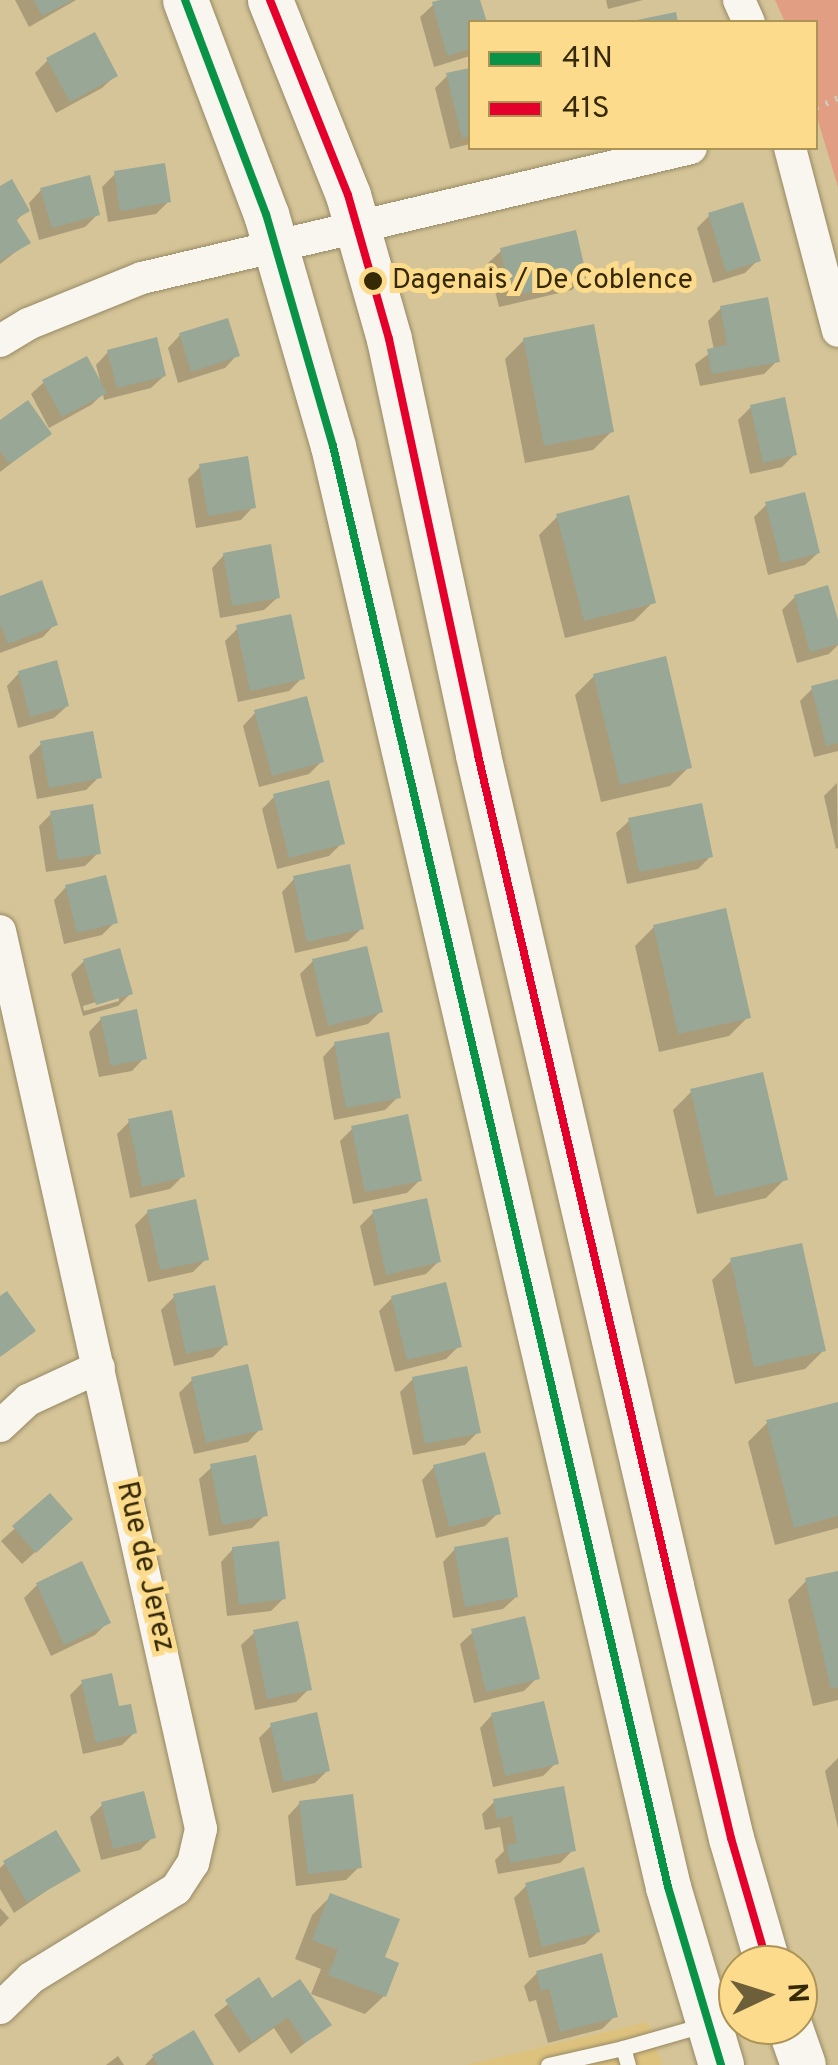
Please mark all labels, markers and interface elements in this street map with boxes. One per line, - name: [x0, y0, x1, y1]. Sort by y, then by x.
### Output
- legend: [468, 20, 818, 150]
- text: 41N: [562, 41, 613, 78]
- text: 41S: [562, 91, 610, 128]
- place label: Dagenais / De Coblence: [392, 264, 693, 298]
- marker: Dagenais / De Coblence: [363, 271, 383, 291]
- street label: Rue de Jerez: [107, 1478, 181, 1656]
- north arrow: [718, 1945, 818, 2045]
- text: N: [777, 1982, 815, 2004]

